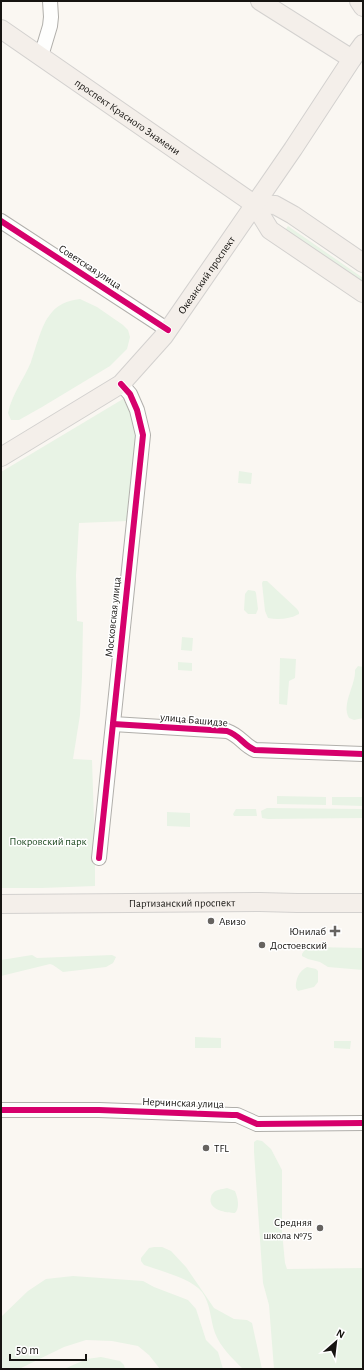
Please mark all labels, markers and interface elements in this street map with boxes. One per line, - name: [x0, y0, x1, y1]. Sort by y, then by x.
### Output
- street label: проспект Красного Знамени: [73, 76, 182, 157]
- street label: Океанский проспект: [175, 234, 237, 316]
- street label: Советская улица: [57, 243, 123, 291]
- street label: Московская улица: [103, 576, 123, 658]
- street label: улица Башидзе: [159, 711, 228, 728]
- park label: Покровский парк: [9, 836, 87, 847]
- street label: Партизанский проспект: [129, 897, 235, 909]
- marker: Авизо: [206, 916, 216, 926]
- place label: Авизо: [219, 916, 246, 927]
- marker: Юнилаб: [329, 925, 341, 937]
- place label: Юнилаб: [289, 926, 326, 937]
- marker: Достоевский: [257, 940, 267, 950]
- place label: Достоевский: [270, 940, 327, 951]
- street label: Нерчинская улица: [142, 1096, 224, 1110]
- marker: TFL: [201, 1143, 211, 1153]
- place label: TFL: [214, 1143, 229, 1154]
- place label: Средняя школа №75: [263, 1217, 312, 1241]
- marker: Средняя школа №75: [315, 1223, 325, 1233]
- north arrow: [316, 1322, 356, 1362]
- text: N: [334, 1327, 346, 1340]
- scale bar: [10, 1336, 86, 1362]
- text: 50 m: [16, 1344, 39, 1356]

